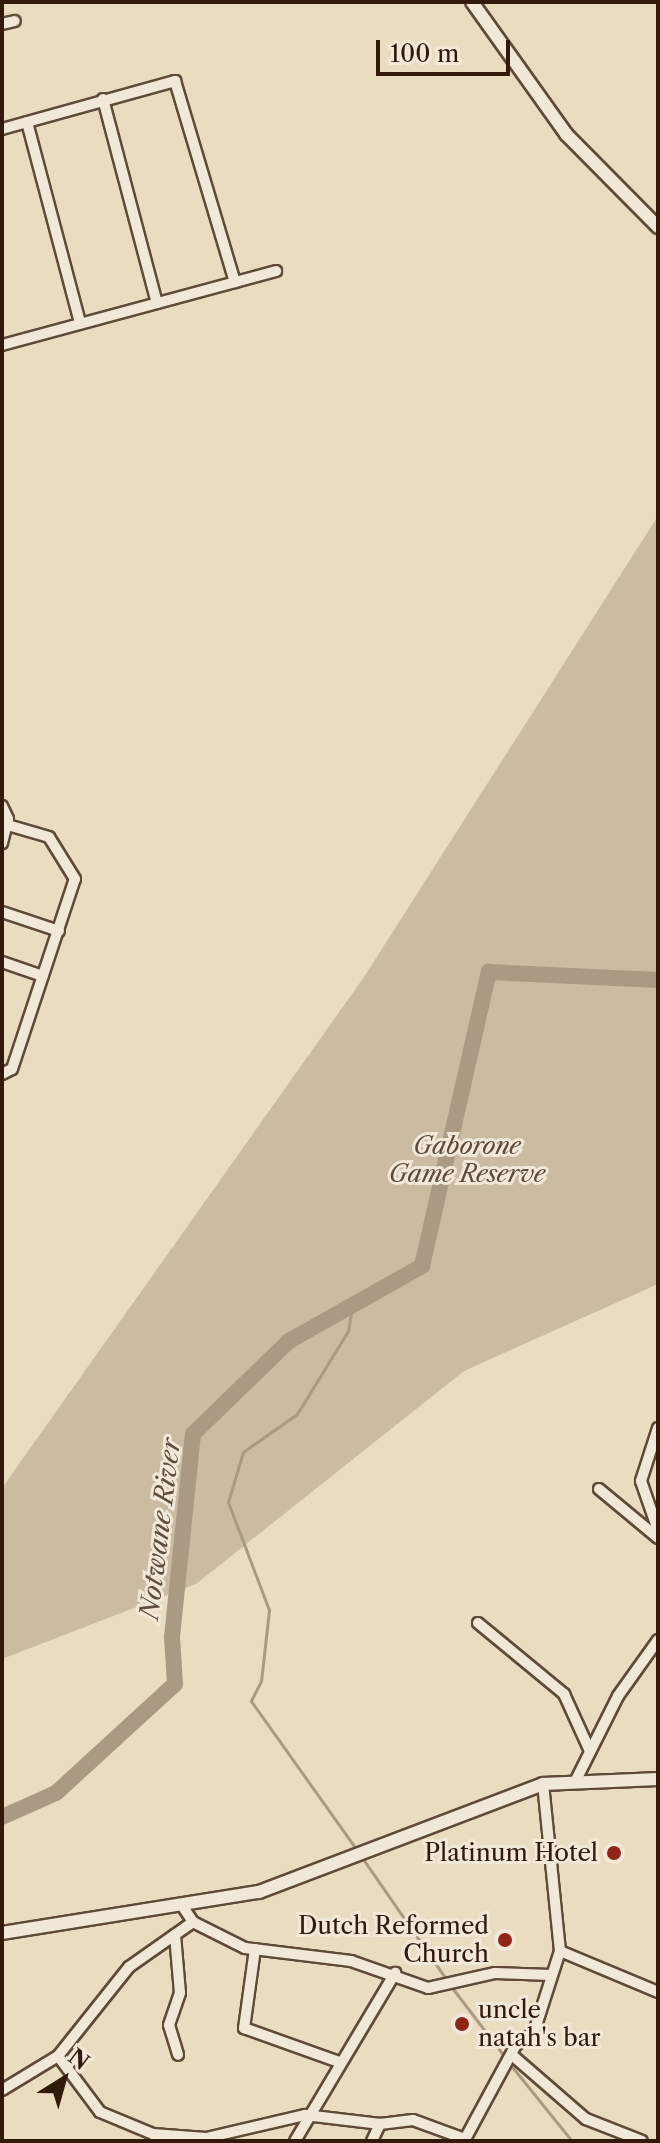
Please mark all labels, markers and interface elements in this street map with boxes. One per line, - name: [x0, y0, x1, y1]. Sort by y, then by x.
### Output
- scale bar: [380, 24, 514, 74]
- text: 100 m: [390, 39, 459, 68]
- park label: Gaborone Game Reserve: [389, 1132, 545, 1188]
- water label: Notwane River: [134, 1436, 188, 1622]
- place label: Platinum Hotel: [424, 1839, 598, 1867]
- marker: Platinum Hotel: [605, 1844, 623, 1862]
- place label: Dutch Reformed Church: [298, 1912, 489, 1968]
- marker: Dutch Reformed Church: [496, 1931, 514, 1949]
- place label: uncle natah's bar: [478, 1996, 601, 2052]
- marker: uncle natah's bar: [453, 2015, 471, 2033]
- north arrow: [24, 2039, 104, 2119]
- text: N: [63, 2043, 95, 2076]

